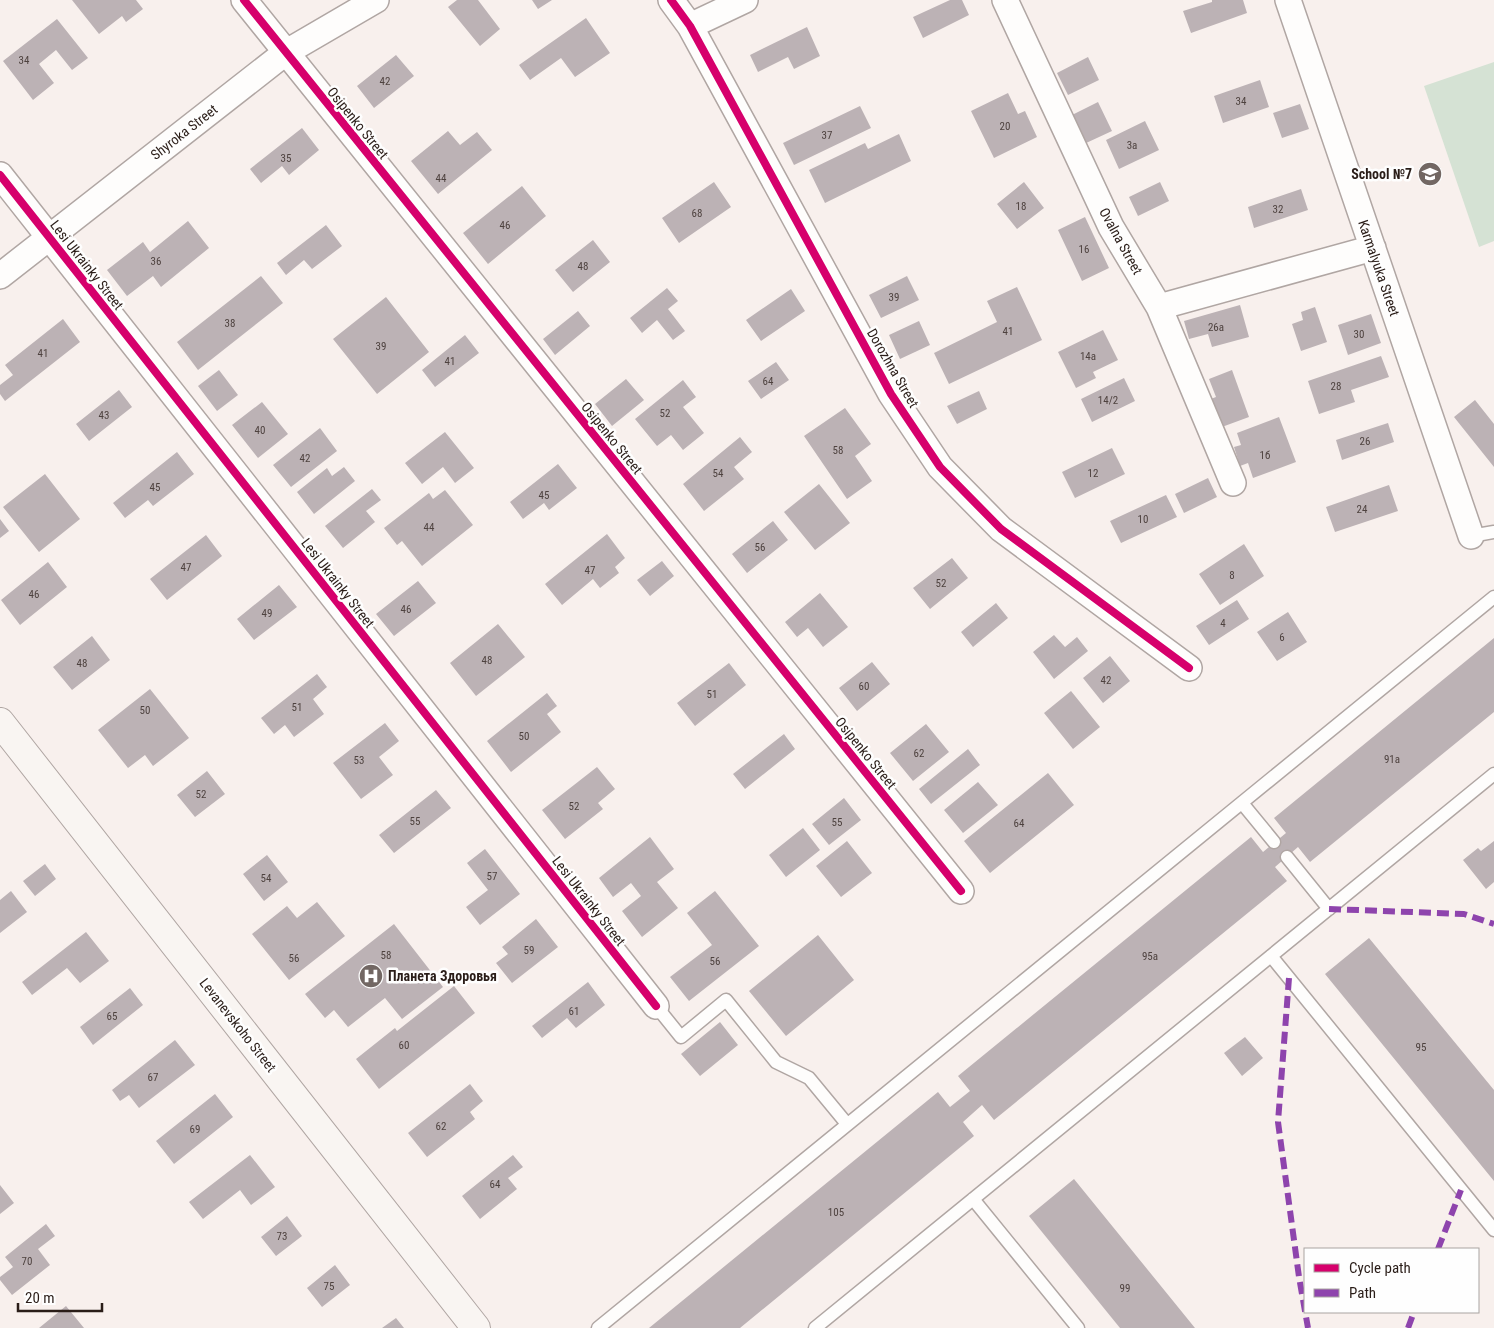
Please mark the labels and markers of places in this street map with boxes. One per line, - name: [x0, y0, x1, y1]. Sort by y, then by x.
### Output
- school or university icon: School №7: [1417, 161, 1443, 187]
- place label: School №7: [1351, 166, 1412, 182]
- hospital icon: Планета Здоровья: [358, 963, 384, 989]
- place label: Планета Здоровья: [388, 968, 497, 984]

